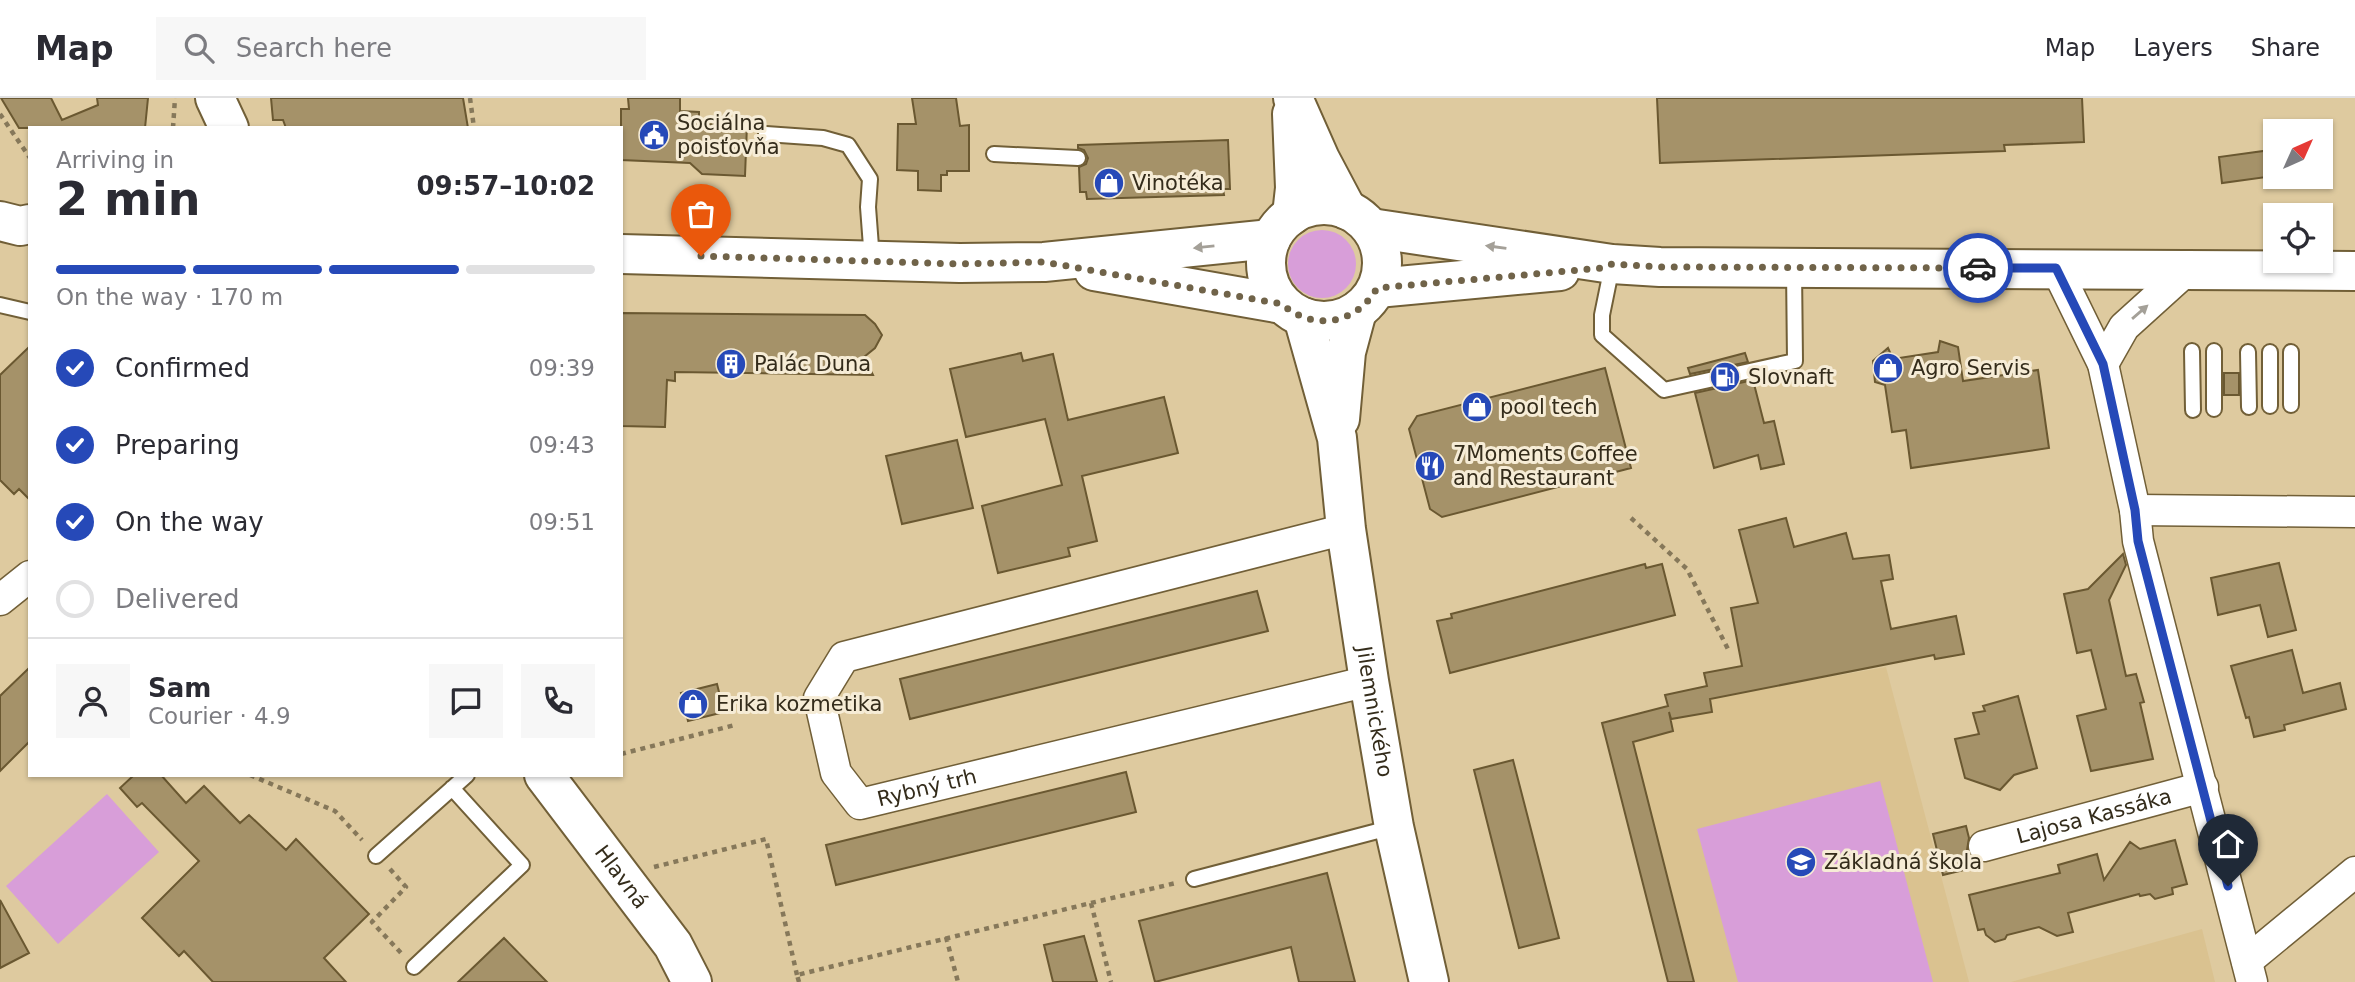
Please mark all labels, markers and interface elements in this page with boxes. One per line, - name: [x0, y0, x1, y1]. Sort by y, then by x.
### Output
- search box: [156, 17, 646, 80]
- text: Map: [35, 29, 114, 68]
- icon: search: [180, 29, 218, 67]
- text: Search here: [236, 33, 392, 63]
- text: Map: [2045, 34, 2095, 62]
- text: Layers: [2133, 34, 2213, 62]
- text: Share: [2251, 34, 2320, 62]
- place label: Sociálna poisťovňa: [677, 111, 780, 159]
- public building icon: Sociálna poisťovňa: [637, 118, 671, 152]
- north arrow: [2263, 119, 2333, 189]
- map controls: [2263, 119, 2333, 273]
- text: Arriving in: [56, 147, 174, 173]
- shop icon: Vinotéka: [1092, 166, 1126, 200]
- text: 09:57–10:02: [416, 171, 595, 201]
- place label: Vinotéka: [1132, 171, 1224, 195]
- text: 2 min: [56, 172, 200, 226]
- pin: [671, 184, 731, 256]
- icon: bag: [682, 195, 720, 233]
- button: locate: [2263, 203, 2333, 273]
- courier: [1943, 233, 2013, 303]
- one-way arrow: [1485, 241, 1507, 252]
- one-way arrow: [1193, 242, 1215, 253]
- icon: car: [1959, 249, 1997, 287]
- text: On the way · 170 m: [56, 284, 283, 310]
- one-way arrow: [2131, 305, 2148, 320]
- building icon: Palác Duna: [714, 347, 748, 381]
- icon: check: [56, 349, 94, 387]
- shop icon: Agro Servis: [1871, 351, 1905, 385]
- place label: Palác Duna: [754, 352, 871, 376]
- text: Confirmed: [115, 353, 250, 383]
- text: 09:39: [529, 355, 595, 381]
- place label: Agro Servis: [1911, 356, 2030, 380]
- fuel station icon: Slovnaft: [1708, 360, 1742, 394]
- place label: Slovnaft: [1748, 365, 1834, 389]
- shop icon: pool tech: [1460, 390, 1494, 424]
- place label: pool tech: [1500, 395, 1598, 419]
- icon: check: [56, 426, 94, 464]
- text: Preparing: [115, 430, 240, 460]
- text: 09:43: [529, 432, 595, 458]
- place label: 7Moments Coffee and Restaurant: [1453, 442, 1638, 490]
- restaurant icon: 7Moments Coffee and Restaurant: [1413, 449, 1447, 483]
- icon: check: [56, 503, 94, 541]
- text: On the way: [115, 507, 264, 537]
- text: 09:51: [529, 509, 595, 535]
- text: Delivered: [115, 584, 239, 614]
- street label: Jilemnického: [1352, 643, 1397, 779]
- button: person: [56, 664, 130, 738]
- button: chat: [429, 664, 503, 738]
- button: phone: [521, 664, 595, 738]
- text: Sam: [148, 673, 211, 703]
- shop icon: Erika kozmetika: [676, 687, 710, 721]
- place label: Erika kozmetika: [716, 692, 882, 716]
- text: Courier · 4.9: [148, 703, 291, 729]
- street label: Rybný trh: [875, 764, 979, 811]
- street label: Lajosa Kassáka: [2014, 784, 2174, 849]
- pin: [2198, 814, 2258, 886]
- icon: home: [2209, 825, 2247, 863]
- street label: Hlavná: [590, 841, 653, 913]
- school or university icon: Základná škola: [1784, 845, 1818, 879]
- place label: Základná škola: [1824, 850, 1982, 874]

